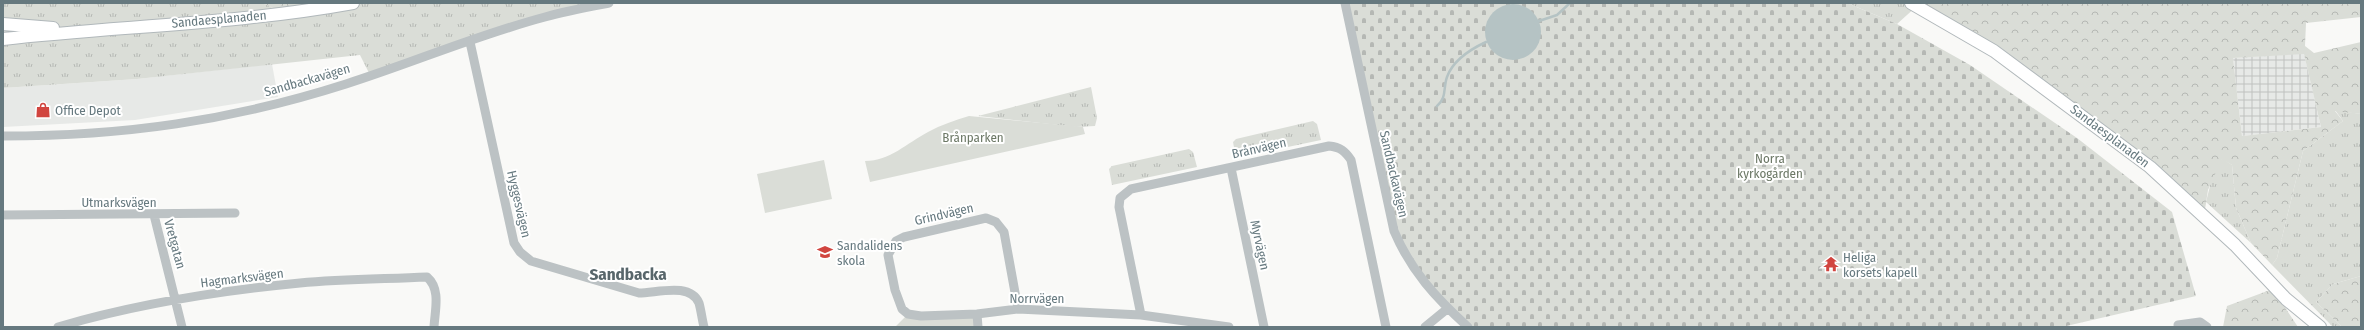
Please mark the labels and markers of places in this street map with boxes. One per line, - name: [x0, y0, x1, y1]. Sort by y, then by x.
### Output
- shop icon: Office Depot: [34, 101, 52, 119]
- place label: Office Depot: [55, 103, 121, 118]
- place label: Sandalidens skola: [837, 238, 903, 268]
- school or university icon: Sandalidens skola: [816, 243, 834, 261]
- place label: Heliga korsets kapell: [1843, 250, 1918, 280]
- temple icon: Heliga korsets kapell: [1822, 255, 1840, 273]

